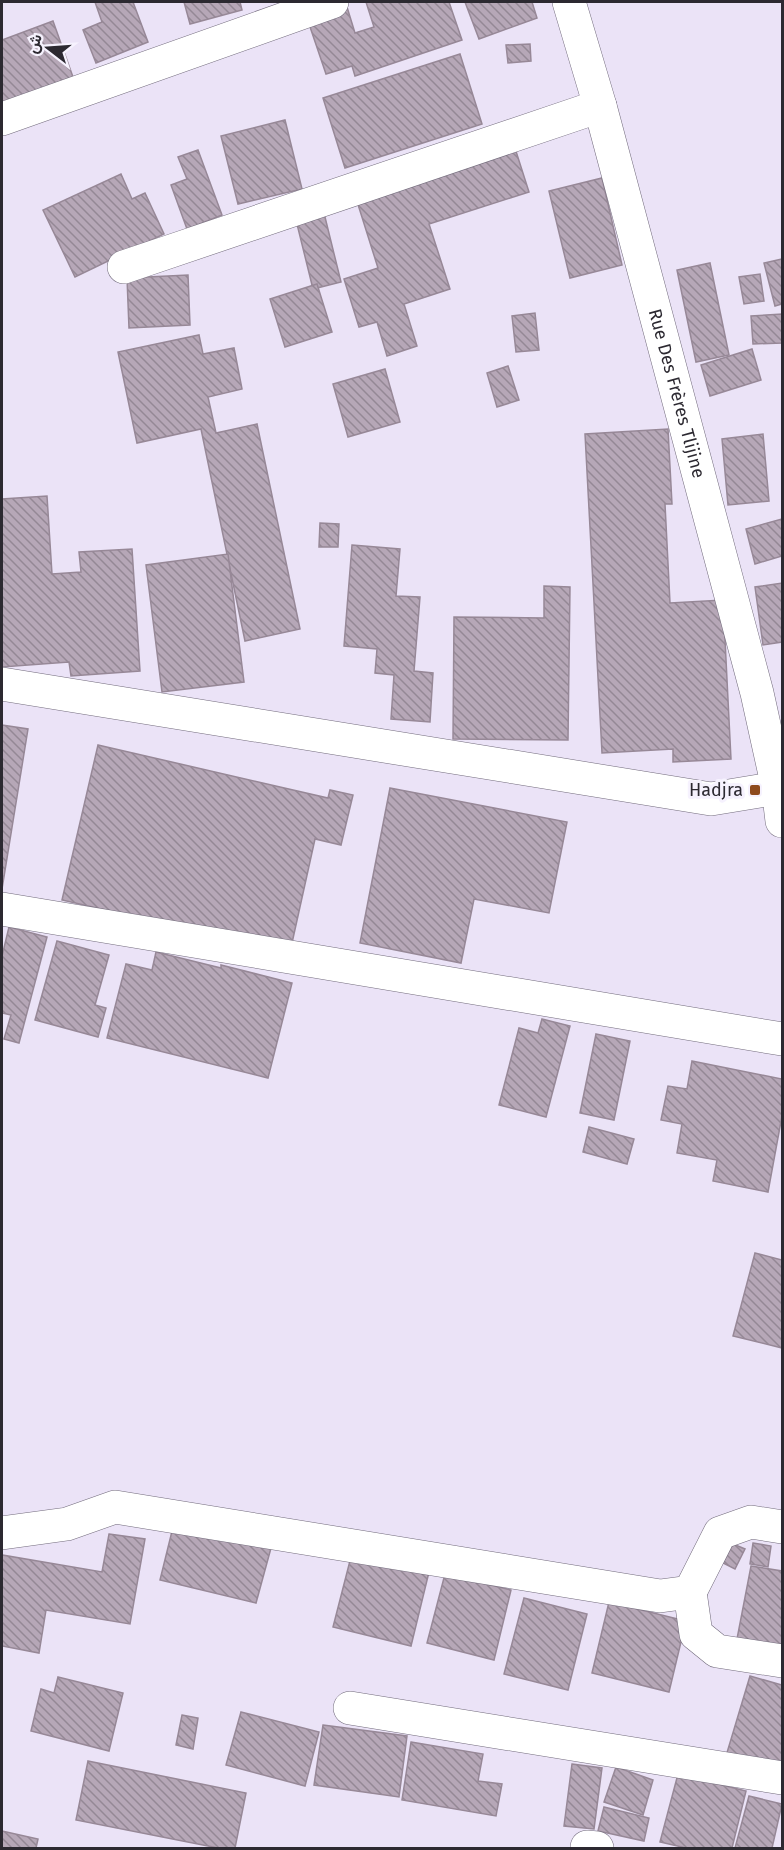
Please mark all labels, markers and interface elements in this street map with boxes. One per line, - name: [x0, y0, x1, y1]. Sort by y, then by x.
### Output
- north arrow: [18, 18, 78, 78]
- text: ش: [22, 32, 46, 56]
- street label: Rue Des Frères Tlijine: [644, 306, 710, 480]
- place label: Hadjra: [689, 779, 743, 801]
- marker: Hadjra: [748, 783, 762, 797]

